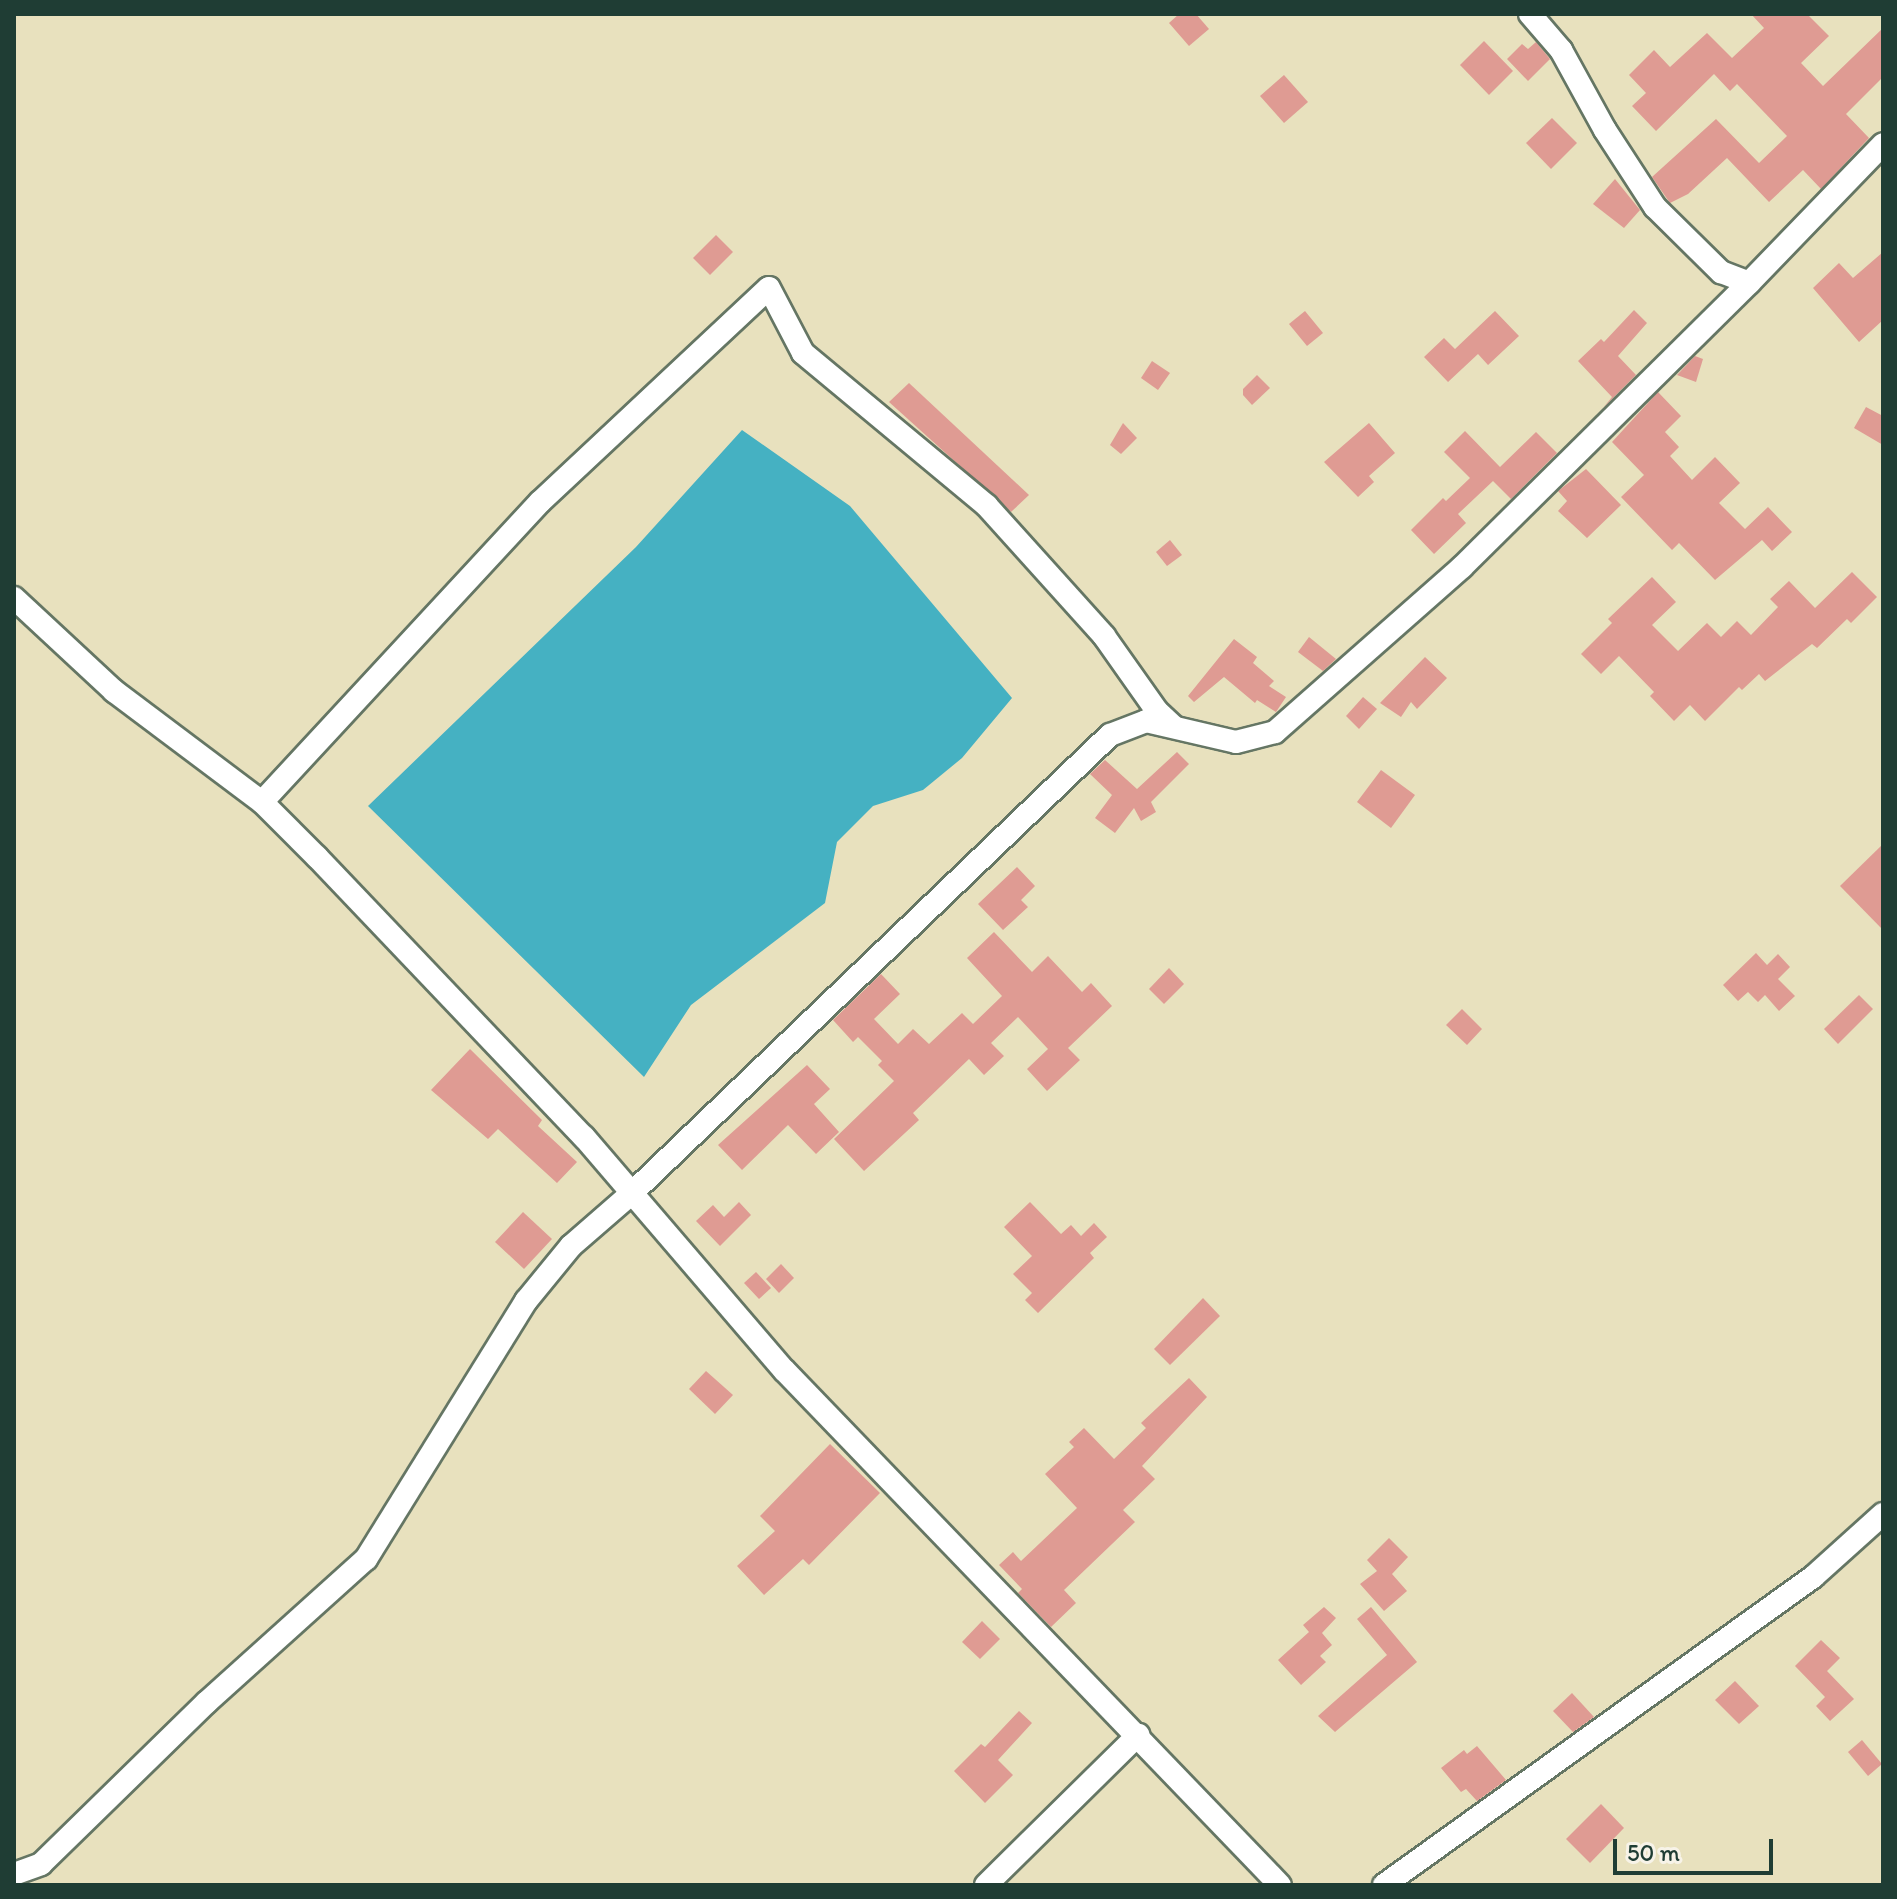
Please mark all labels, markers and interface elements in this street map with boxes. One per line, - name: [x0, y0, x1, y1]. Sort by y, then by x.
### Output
- scale bar: [1617, 1823, 1777, 1873]
- text: 50 m: [1627, 1838, 1680, 1867]

